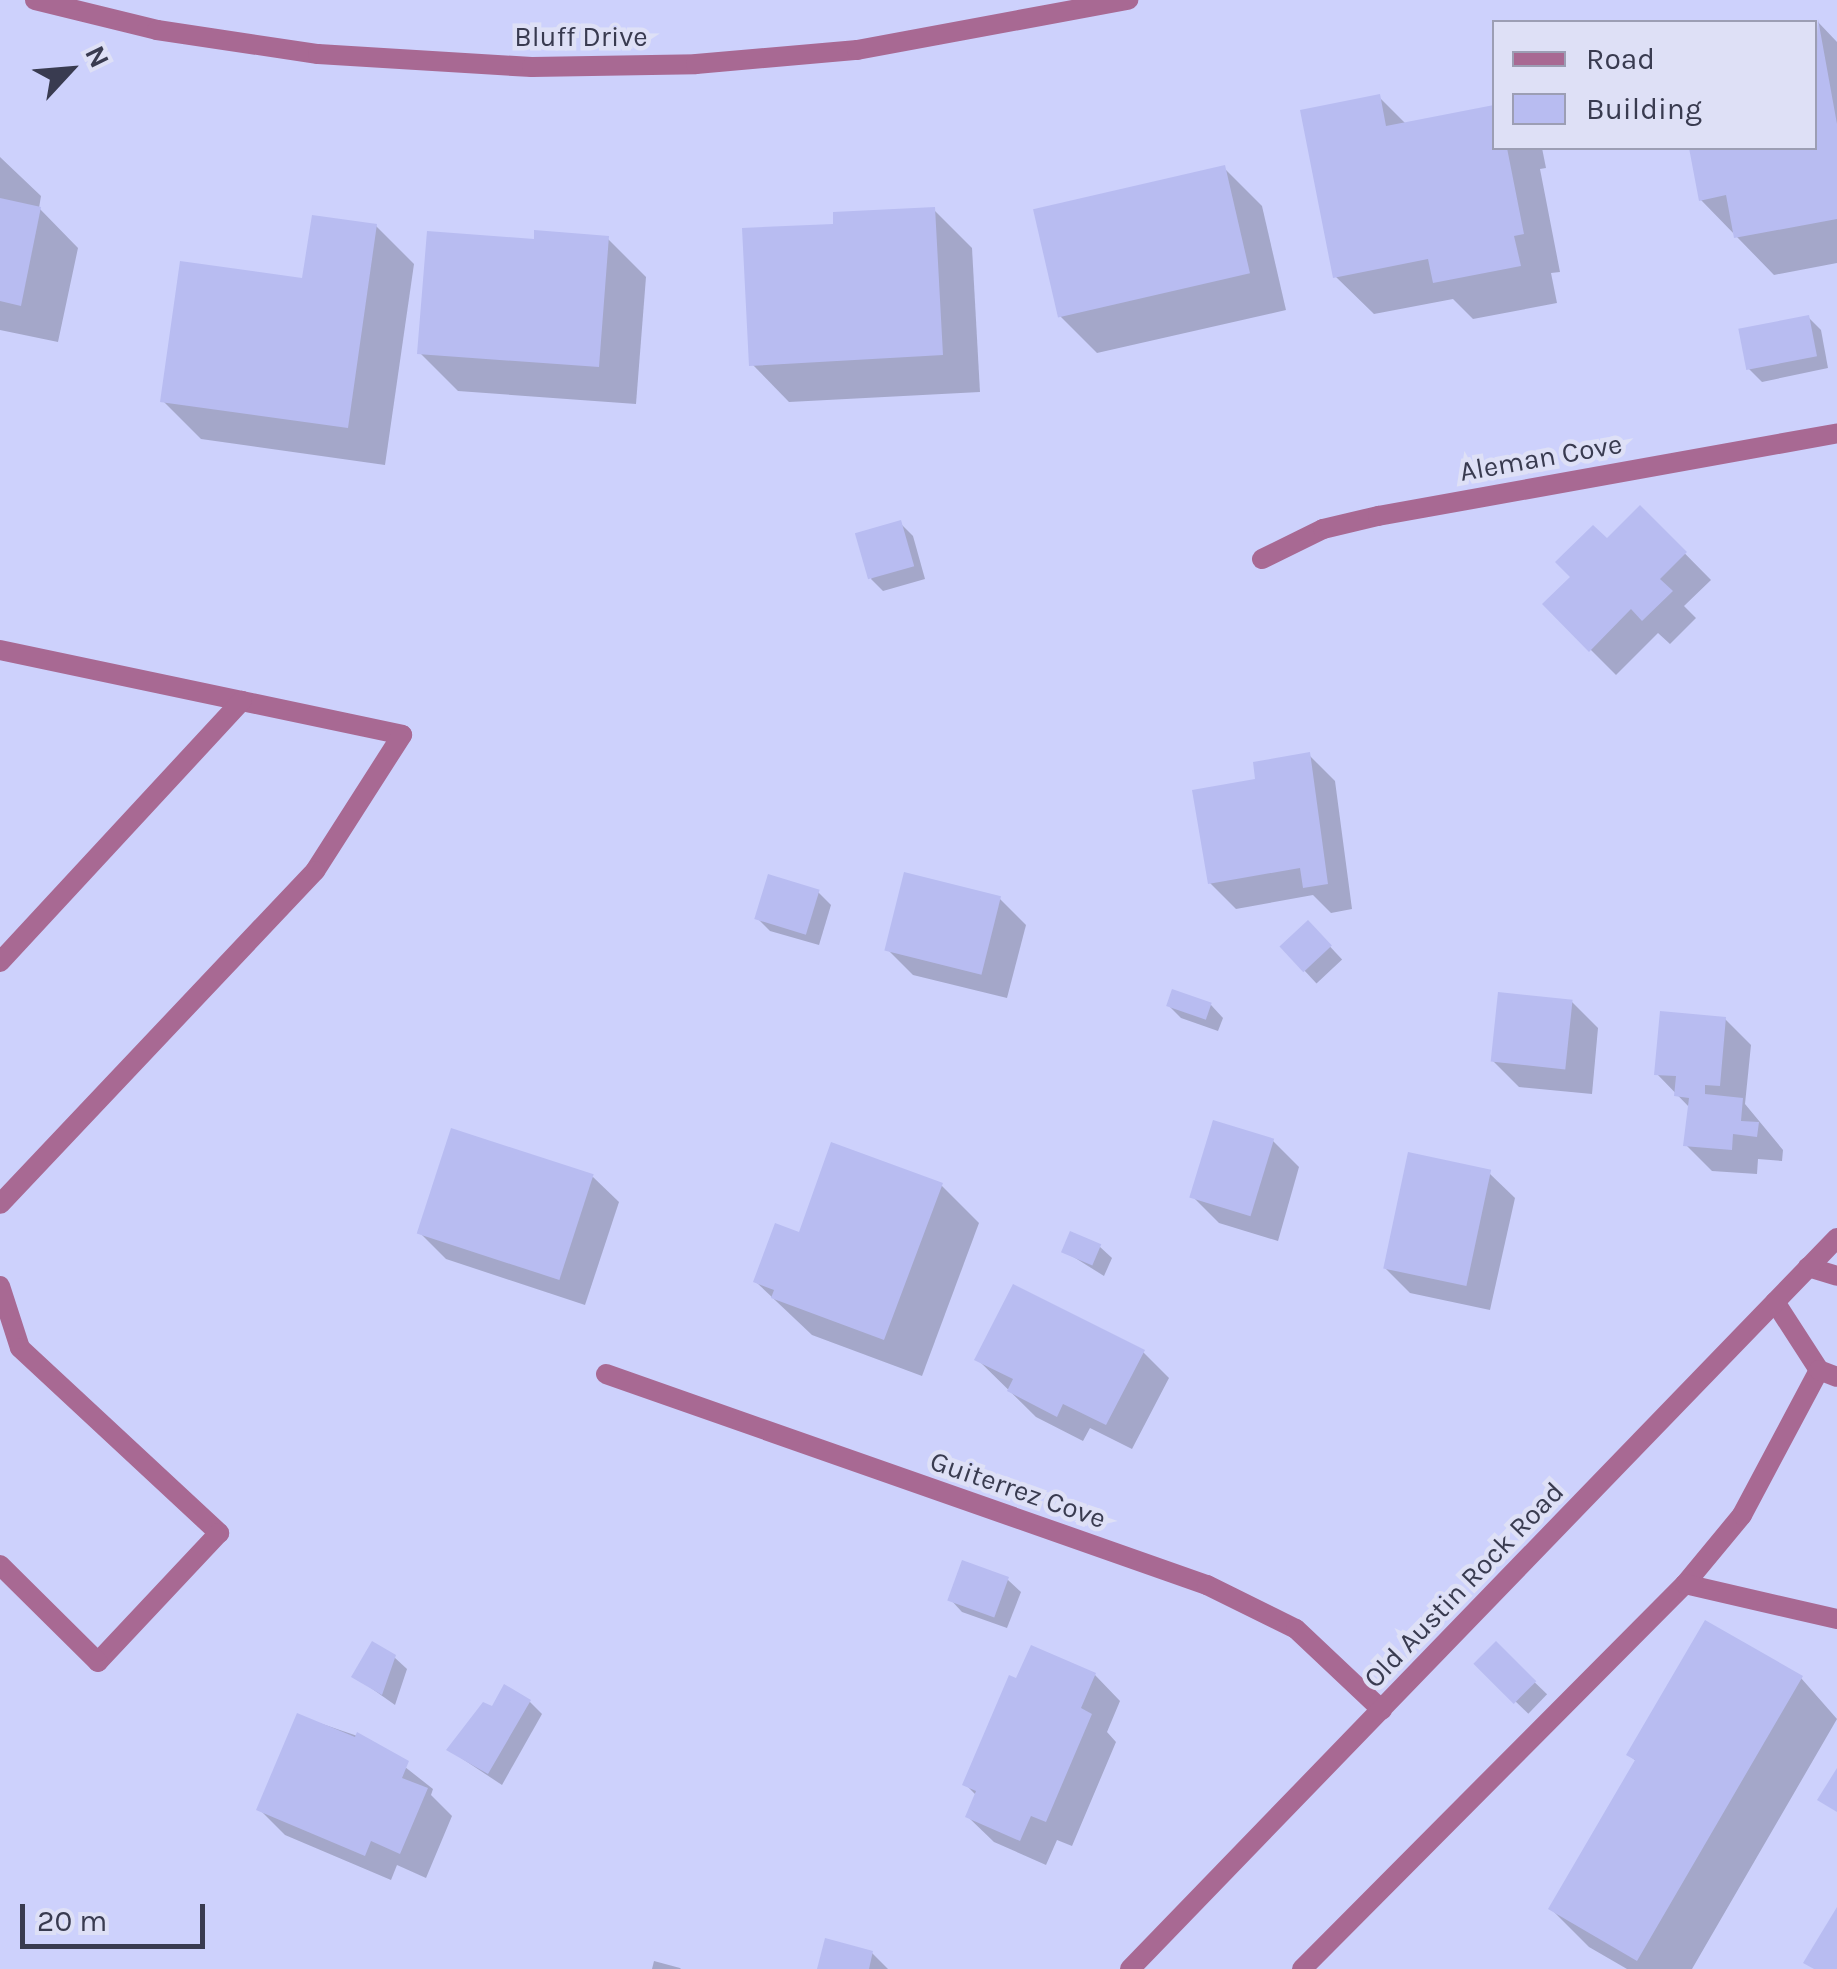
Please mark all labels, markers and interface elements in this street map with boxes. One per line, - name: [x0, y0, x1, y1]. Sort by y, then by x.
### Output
- north arrow: [20, 20, 120, 120]
- street label: Bluff Drive: [514, 20, 648, 54]
- legend: [1492, 20, 1817, 150]
- text: N: [78, 40, 117, 73]
- text: Road: [1586, 41, 1655, 77]
- text: Building: [1586, 91, 1702, 127]
- street label: Aleman Cove: [1457, 427, 1625, 489]
- street label: Guiterrez Cove: [926, 1444, 1110, 1536]
- street label: Old Austin Rock Road: [1357, 1475, 1571, 1695]
- scale bar: [25, 1884, 210, 1946]
- text: 20 m: [37, 1903, 107, 1939]

